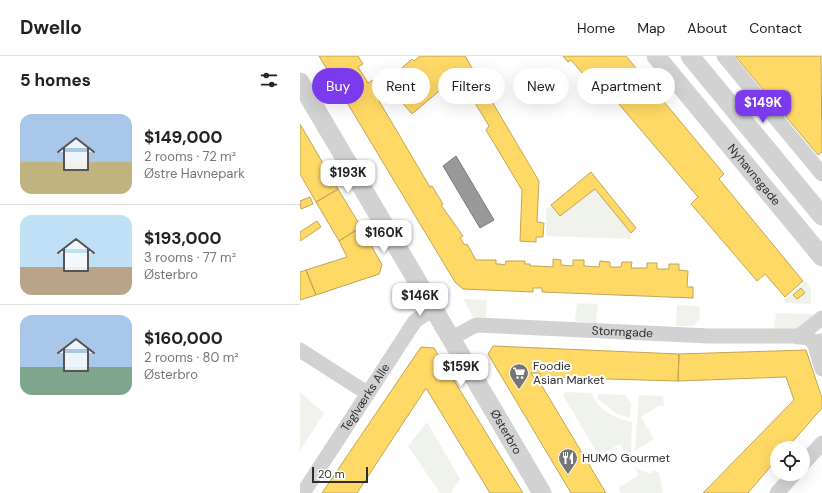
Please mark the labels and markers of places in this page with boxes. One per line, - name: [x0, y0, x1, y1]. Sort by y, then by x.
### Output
- pin: $149K: [735, 90, 791, 124]
- pin: $193K: [320, 160, 376, 194]
- pin: $160K: [356, 220, 412, 254]
- pin: $146K: [392, 283, 448, 317]
- pin: $159K: [433, 354, 489, 388]
- place label: Foodie Asian Market: [533, 358, 605, 388]
- supermarket icon: Foodie Asian Market: [508, 362, 530, 390]
- restaurant icon: HUMO Gourmet: [557, 447, 579, 475]
- place label: HUMO Gourmet: [582, 450, 670, 466]

